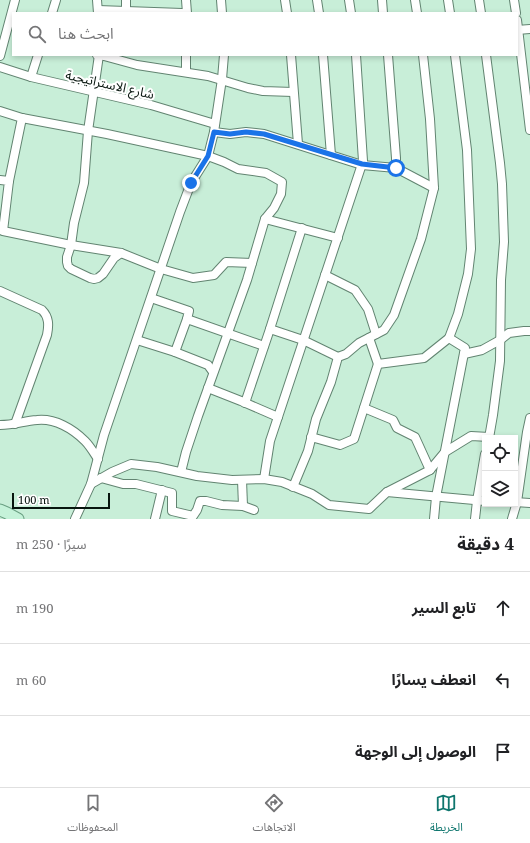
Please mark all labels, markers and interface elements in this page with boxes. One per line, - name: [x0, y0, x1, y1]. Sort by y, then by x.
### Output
- search box: [12, 12, 518, 56]
- icon: search: [26, 23, 48, 45]
- text: ابحث هنا: [58, 23, 114, 43]
- street label: شارع الاستراتيجية: [63, 65, 156, 105]
- route start: [387, 159, 405, 177]
- route end: [182, 174, 200, 192]
- map controls: [482, 435, 518, 507]
- button: locate: [482, 435, 518, 471]
- button: layers: [482, 471, 518, 507]
- scale bar: [12, 491, 110, 510]
- text: 100 m: [18, 492, 50, 507]
- text: 4 دقيقة: [457, 532, 514, 555]
- text: سيرًا · 250 m: [16, 535, 86, 553]
- text: تابع السير: [412, 597, 476, 617]
- icon: ahead: [492, 597, 514, 619]
- text: 190 m: [16, 599, 54, 617]
- text: انعطف يسارًا: [392, 669, 476, 689]
- icon: left: [492, 669, 514, 691]
- text: 60 m: [16, 671, 46, 689]
- text: الوصول إلى الوجهة: [355, 741, 476, 761]
- icon: arrive: [492, 741, 514, 763]
- tab: المحفوظات: [67, 792, 118, 839]
- tab: الاتجاهات: [253, 792, 296, 839]
- tab: الخريطة: [430, 792, 463, 839]

